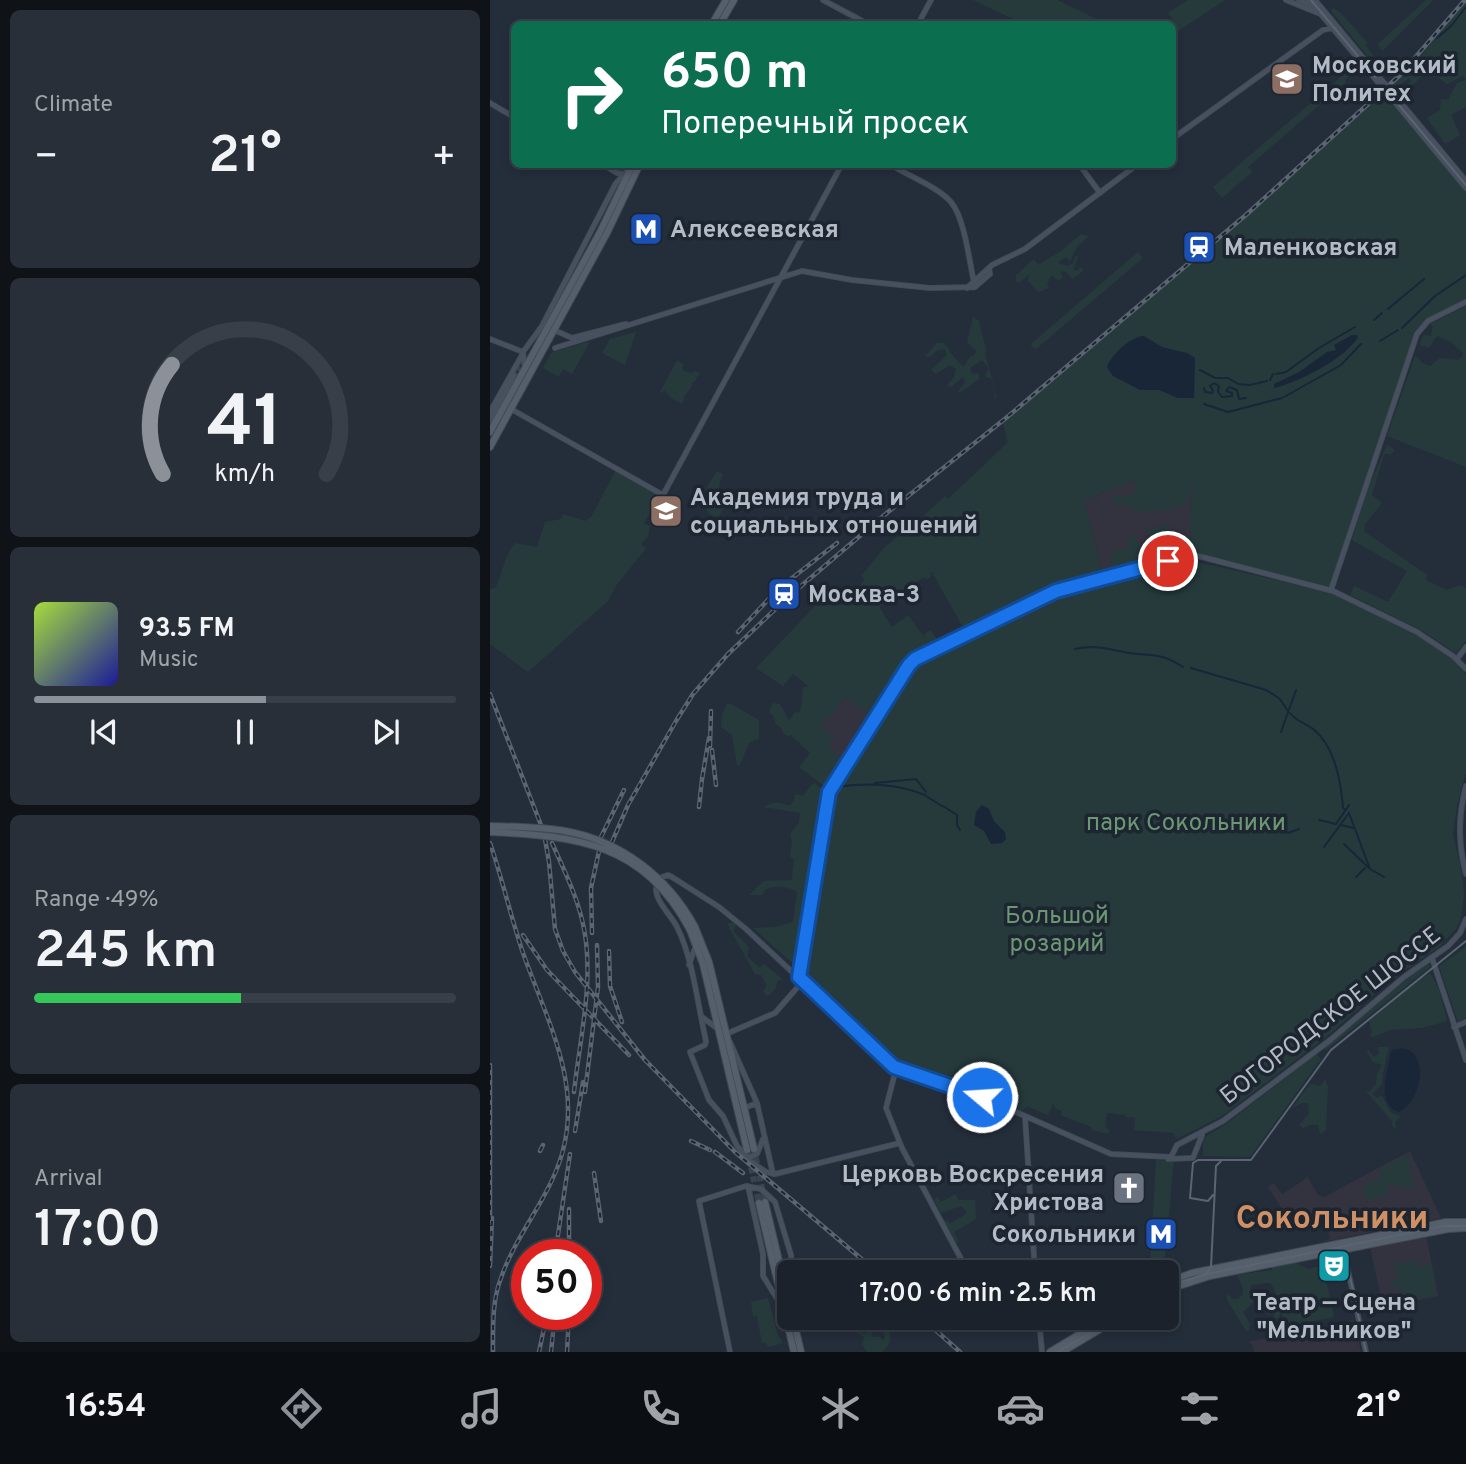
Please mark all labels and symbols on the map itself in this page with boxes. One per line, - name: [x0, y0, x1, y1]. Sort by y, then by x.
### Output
- place label: Московский Политех: [1312, 52, 1457, 110]
- school or university icon: Московский Политех: [1268, 60, 1306, 98]
- metro station icon: Алексеевская: [627, 210, 665, 248]
- place label: Алексеевская: [670, 216, 839, 246]
- station icon: Маленковская: [1180, 228, 1218, 266]
- place label: Маленковская: [1224, 234, 1397, 264]
- place label: Академия труда и социальных отношений: [690, 484, 978, 542]
- school or university icon: Академия труда и социальных отношений: [647, 492, 685, 530]
- pin: [1138, 531, 1198, 591]
- station icon: Москва-3: [765, 575, 803, 613]
- place label: Москва-3: [808, 581, 920, 611]
- park label: парк Сокольники: [1086, 809, 1286, 839]
- park label: Большой розарий: [1005, 902, 1109, 960]
- street label: БОГОРОДСКОЕ ШОССЕ: [1215, 921, 1448, 1112]
- position arrow: [945, 1060, 1019, 1134]
- place label: Церковь Воскресения Христова: [842, 1161, 1104, 1219]
- church icon: Церковь Воскресения Христова: [1110, 1169, 1148, 1207]
- district label: Сокольники: [1236, 1200, 1428, 1240]
- metro station icon: Сокольники: [1142, 1215, 1180, 1253]
- place label: Сокольники: [992, 1221, 1136, 1251]
- speed limit sign: 50: [511, 1239, 602, 1330]
- theatre icon: Театр — Сцена "Мельников": [1315, 1247, 1353, 1285]
- place label: Театр — Сцена "Мельников": [1252, 1289, 1416, 1347]

